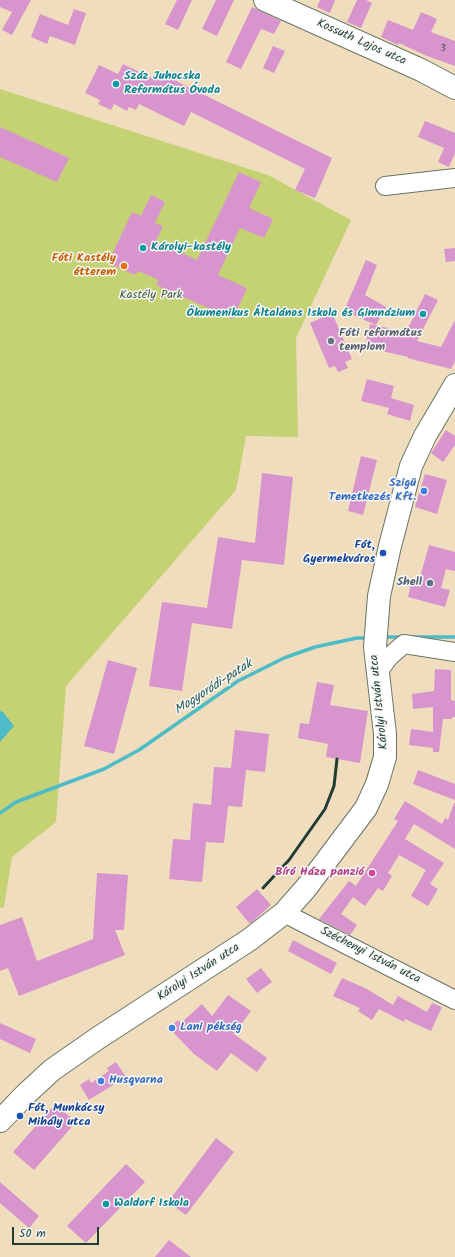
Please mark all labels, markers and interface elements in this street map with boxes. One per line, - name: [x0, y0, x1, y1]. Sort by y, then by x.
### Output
- street label: Kossuth Lajos utca: [314, 17, 408, 69]
- house number: 3: [440, 43, 446, 55]
- place label: Száz Juhocska Református Óvoda: [124, 70, 220, 98]
- marker: Száz Juhocska Református Óvoda: [111, 79, 121, 89]
- place label: Károlyi-kastély: [151, 241, 231, 255]
- marker: Károlyi-kastély: [138, 243, 148, 253]
- place label: Fóti Kastély étterem: [52, 252, 116, 280]
- marker: Fóti Kastély étterem: [119, 261, 129, 271]
- park label: Kastély Park: [120, 289, 182, 303]
- place label: Ökumenikus Általános Iskola és Gimnázium: [187, 307, 415, 321]
- marker: Ökumenikus Általános Iskola és Gimnázium: [418, 309, 428, 319]
- place label: Fóti református templom: [339, 327, 422, 355]
- marker: Fóti református templom: [326, 336, 336, 346]
- place label: Szigü Temetkezés Kft.: [329, 477, 416, 505]
- marker: Szigü Temetkezés Kft.: [419, 486, 429, 496]
- place label: Fót, Gyermekváros: [303, 539, 375, 567]
- marker: Fót, Gyermekváros: [378, 548, 388, 558]
- place label: Shell: [396, 576, 422, 590]
- marker: Shell: [425, 578, 435, 588]
- street label: Károlyi István utca: [368, 654, 392, 750]
- water label: Mogyoródi-patak: [172, 657, 256, 719]
- place label: Bíró Háza panzió: [275, 866, 364, 880]
- marker: Bíró Háza panzió: [367, 868, 377, 878]
- street label: Széchenyi István utca: [317, 924, 423, 988]
- street label: Károlyi István utca: [155, 941, 243, 1005]
- place label: Lani pékség: [180, 1021, 242, 1035]
- marker: Lani pékség: [167, 1023, 177, 1033]
- place label: Husqvarna: [109, 1074, 163, 1088]
- marker: Husqvarna: [96, 1076, 106, 1086]
- place label: Fót, Munkácsy Mihály utca: [28, 1102, 104, 1130]
- marker: Fót, Munkácsy Mihály utca: [15, 1111, 25, 1121]
- place label: Waldorf Iskola: [114, 1197, 189, 1211]
- marker: Waldorf Iskola: [101, 1199, 111, 1209]
- scale bar: [14, 1219, 101, 1245]
- text: 50 m: [19, 1224, 46, 1243]

